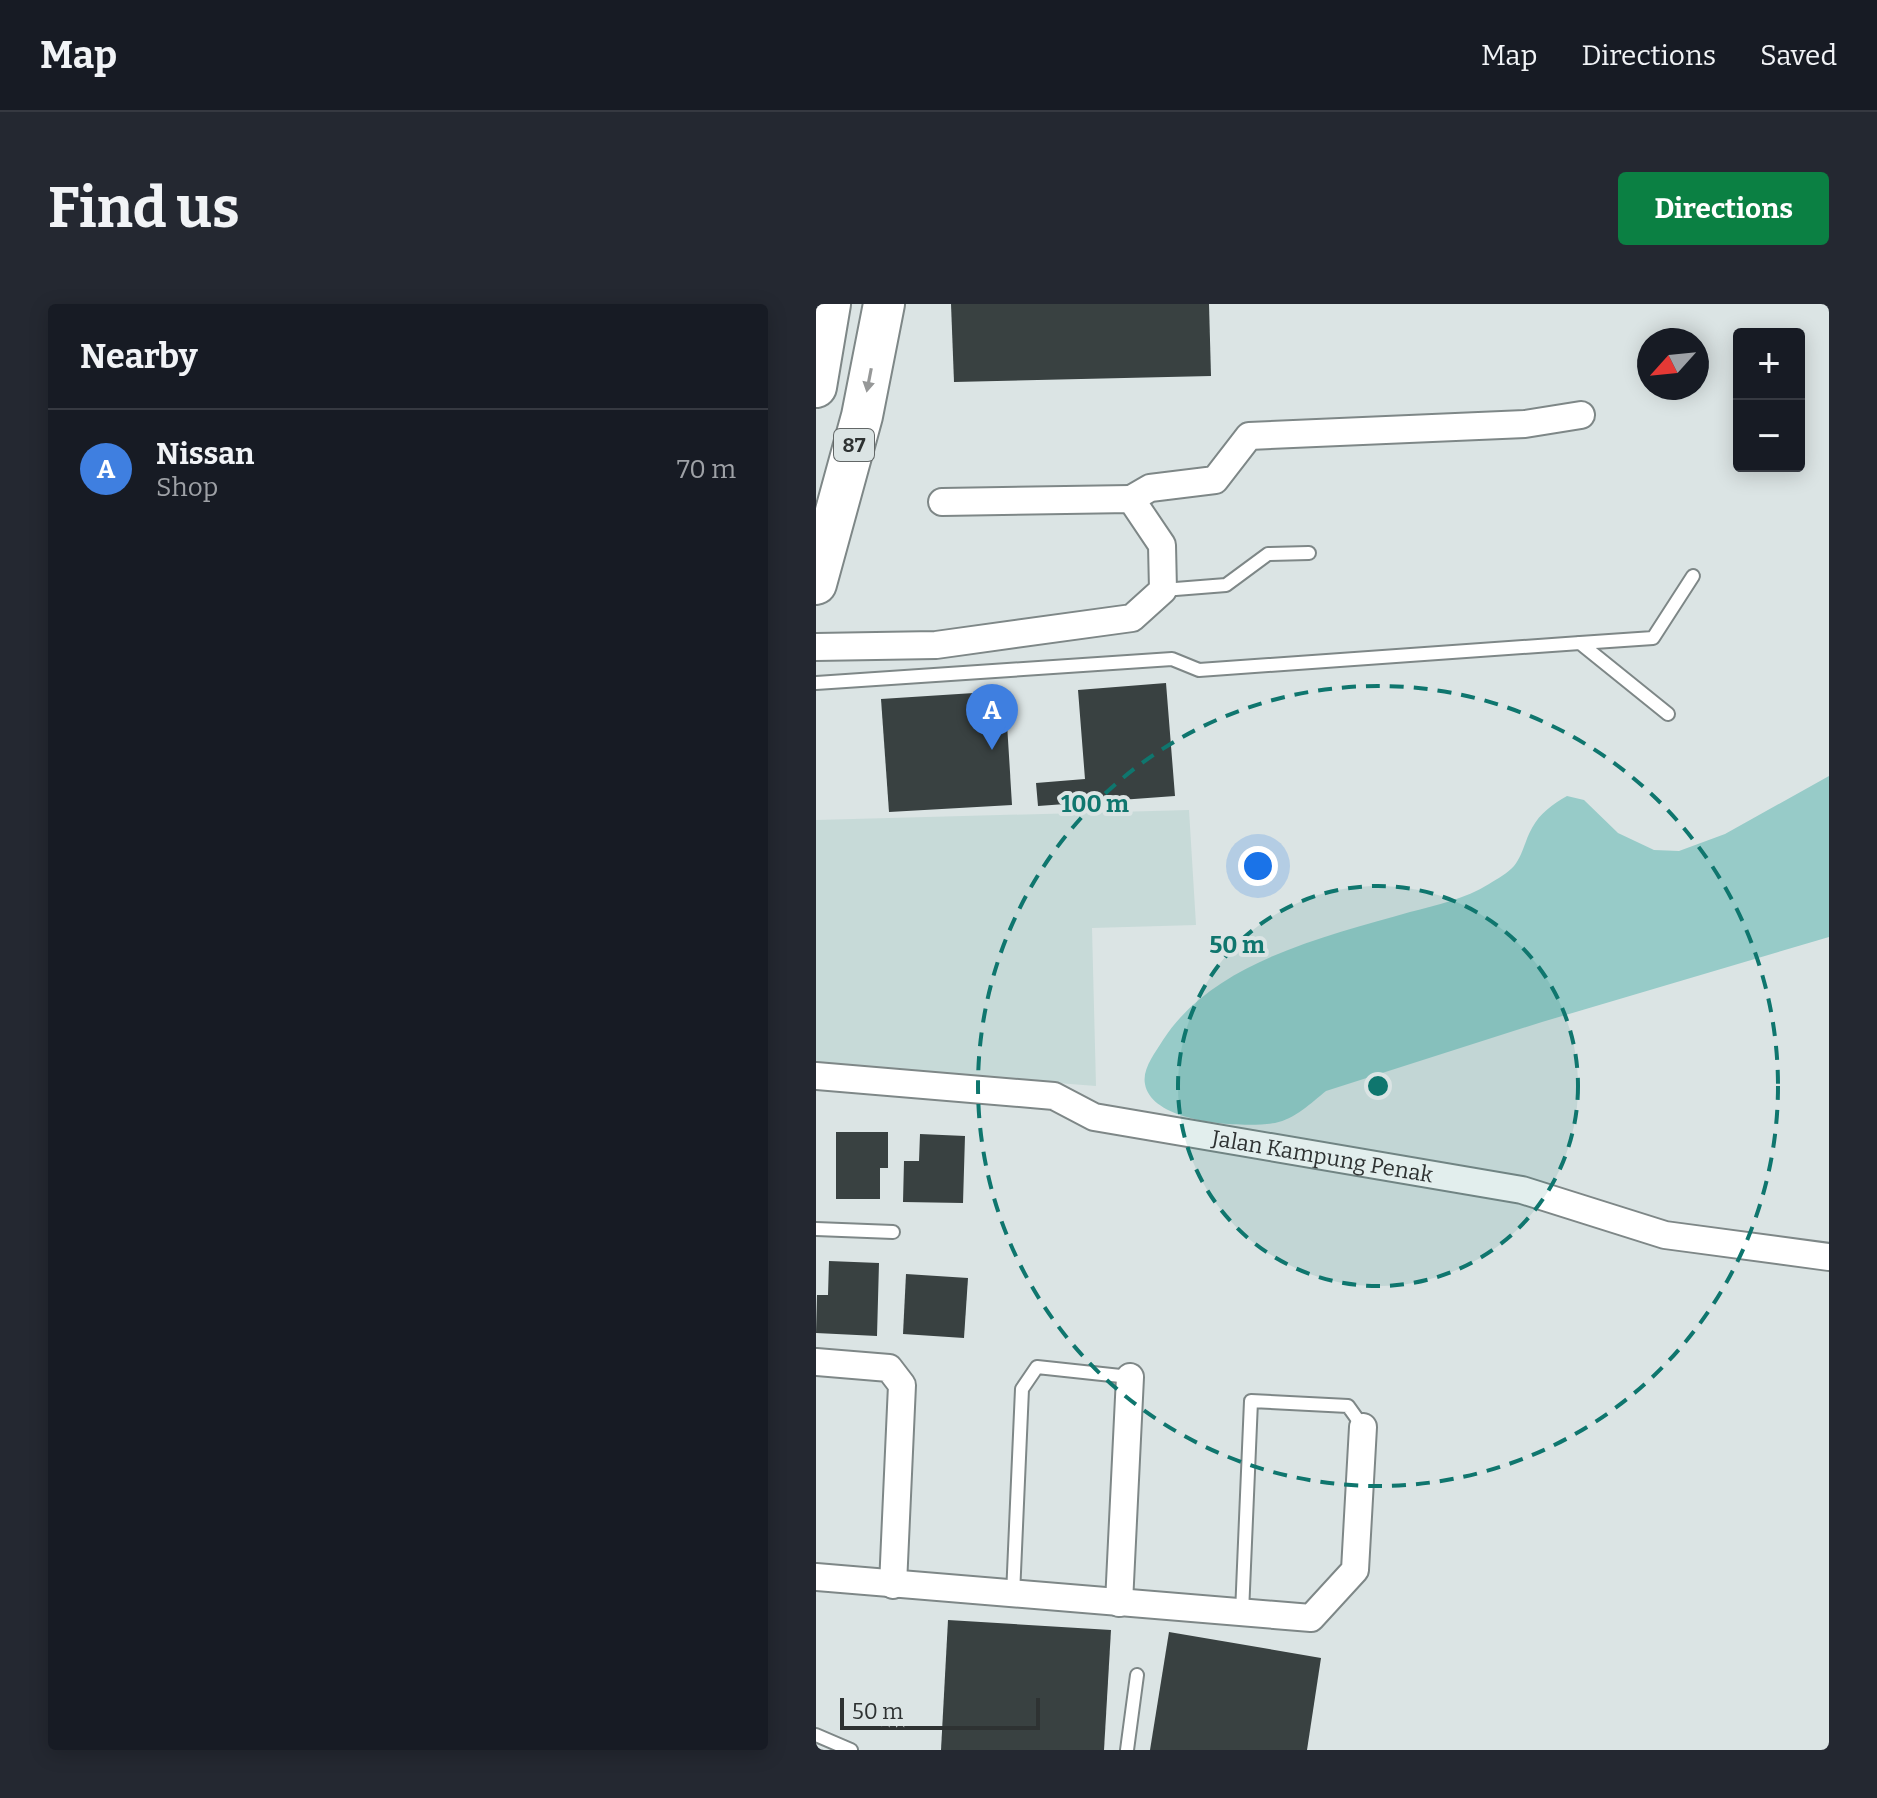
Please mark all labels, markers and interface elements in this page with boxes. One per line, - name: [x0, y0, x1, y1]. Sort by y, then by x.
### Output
- text: Map: [40, 32, 117, 78]
- text: Map: [1481, 39, 1537, 72]
- text: Directions: [1581, 39, 1716, 72]
- text: Saved: [1760, 39, 1837, 72]
- button: Directions: [1618, 172, 1829, 245]
- text: Find us: [48, 175, 240, 242]
- north arrow: [1637, 328, 1709, 400]
- map controls: [1733, 328, 1805, 472]
- button: +: [1733, 328, 1805, 400]
- text: Nearby: [80, 336, 198, 377]
- one-way arrow: [862, 368, 874, 393]
- button: −: [1733, 400, 1805, 472]
- road number: 87: [834, 429, 874, 461]
- text: Nissan: [156, 436, 254, 472]
- text: A: [97, 454, 115, 485]
- text: 70 m: [677, 454, 736, 485]
- text: Shop: [156, 472, 218, 503]
- pin: A: [966, 684, 1018, 750]
- text: 100 m: [1061, 790, 1129, 818]
- your location: [1238, 846, 1278, 886]
- text: 50 m: [1209, 931, 1265, 959]
- centre of rings: [1364, 1072, 1392, 1100]
- street label: Jalan Kampung Penak: [1209, 1124, 1436, 1188]
- scale bar: [840, 1694, 1040, 1730]
- text: 50 m: [852, 1698, 903, 1725]

